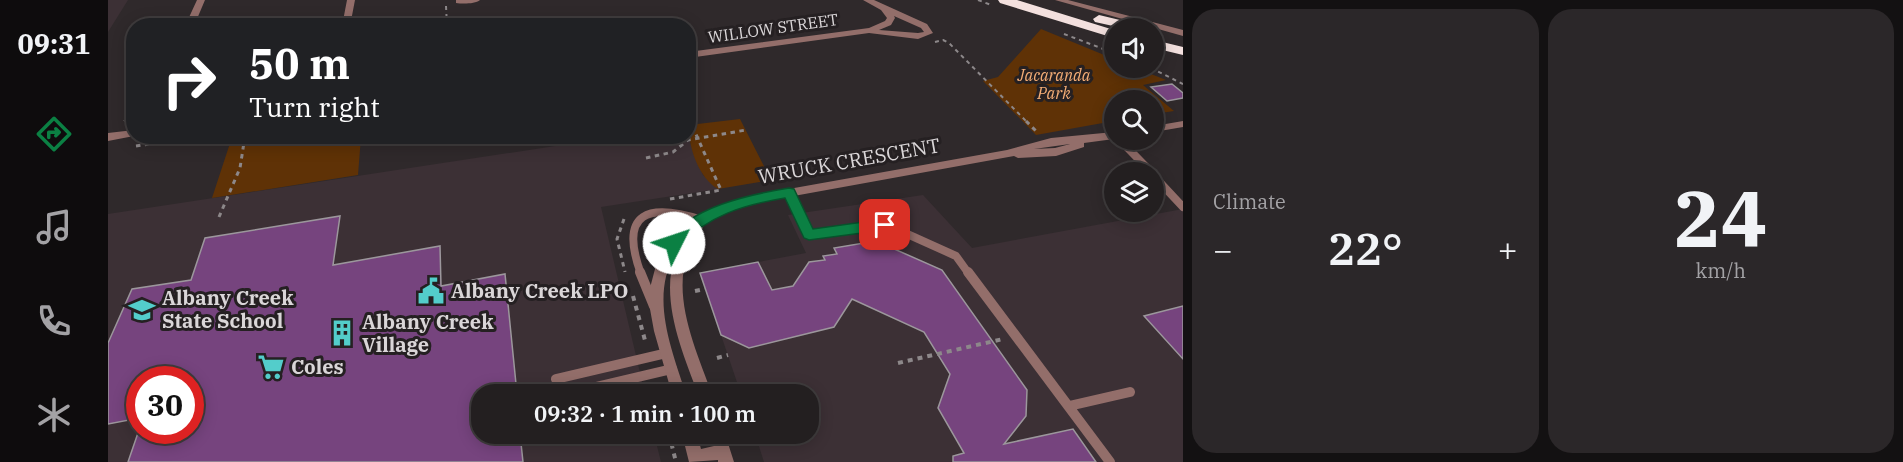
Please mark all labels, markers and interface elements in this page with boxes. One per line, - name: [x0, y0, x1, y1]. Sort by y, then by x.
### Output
- street label: WILLOW STREET: [706, 9, 840, 47]
- map controls: [1104, 18, 1164, 222]
- button: sound: [1104, 18, 1164, 78]
- text: 09:31: [18, 26, 90, 61]
- text: 50 m: [249, 36, 350, 91]
- icon: right: [150, 42, 228, 120]
- park label: Jacaranda Park: [1017, 65, 1091, 103]
- text: Turn right: [249, 89, 380, 124]
- button: search: [1104, 90, 1164, 150]
- icon: directions: [33, 113, 75, 155]
- street label: WRUCK CRESCENT: [756, 131, 942, 190]
- button: layers: [1104, 162, 1164, 222]
- text: 24: [1674, 167, 1768, 268]
- text: Climate: [1213, 188, 1286, 215]
- pin: [859, 199, 910, 250]
- icon: music: [33, 206, 75, 248]
- icon: arrive: [868, 208, 901, 241]
- position arrow: [642, 211, 706, 275]
- text: 22°: [1328, 219, 1403, 277]
- text: −: [1213, 228, 1233, 271]
- text: +: [1498, 228, 1518, 271]
- text: km/h: [1695, 257, 1746, 284]
- public building icon: Albany Creek LPO: [416, 276, 446, 306]
- place label: Albany Creek LPO: [451, 277, 628, 304]
- place label: Albany Creek State School: [162, 284, 294, 334]
- school or university icon: Albany Creek State School: [127, 295, 157, 325]
- icon: phone: [33, 300, 75, 342]
- place label: Albany Creek Village: [362, 308, 494, 358]
- building icon: Albany Creek Village: [327, 318, 357, 348]
- supermarket icon: Coles: [256, 352, 286, 382]
- place label: Coles: [291, 353, 344, 380]
- speed limit sign: 30: [126, 366, 204, 444]
- icon: climate: [33, 394, 75, 436]
- text: 09:32 · 1 min · 100 m: [534, 399, 756, 428]

